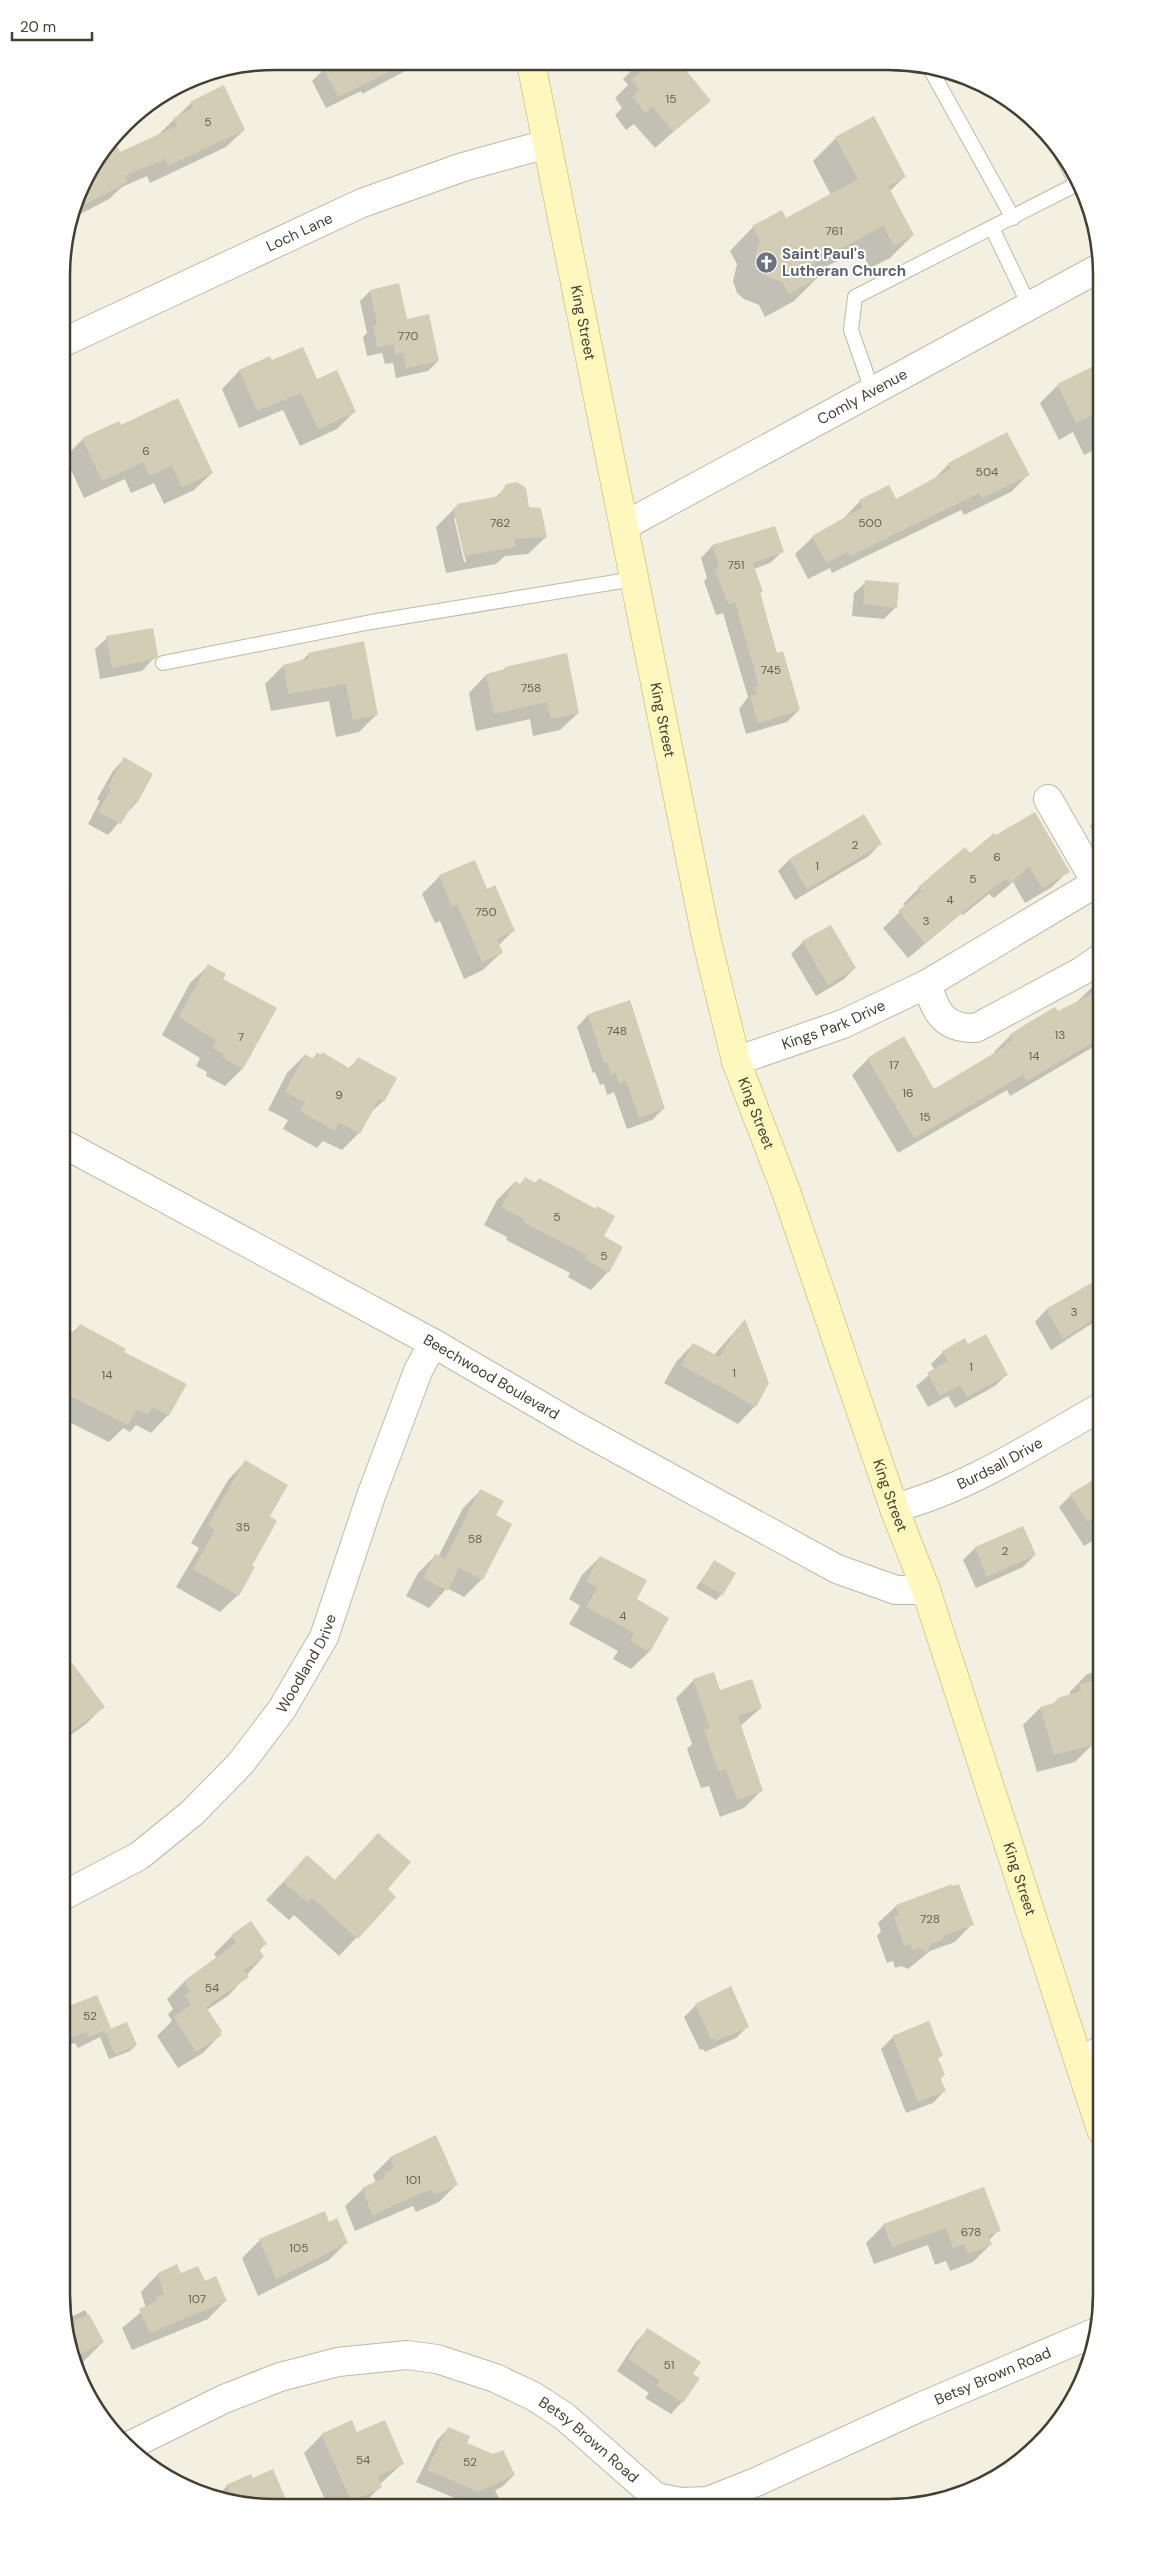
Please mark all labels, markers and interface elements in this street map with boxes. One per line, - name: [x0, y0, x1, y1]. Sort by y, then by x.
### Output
- scale bar: [12, 10, 92, 42]
- text: 20 m: [20, 17, 56, 37]
- house number: 15: [665, 91, 677, 107]
- house number: 5: [204, 114, 212, 130]
- street label: Loch Lane: [263, 208, 336, 256]
- house number: 761: [825, 223, 843, 239]
- place label: Saint Paul's Lutheran Church: [782, 244, 906, 281]
- church icon: Saint Paul's Lutheran Church: [754, 251, 778, 275]
- street label: King Street: [566, 284, 600, 362]
- house number: 770: [398, 328, 418, 344]
- street label: Comly Avenue: [814, 364, 911, 429]
- house number: 6: [142, 443, 150, 459]
- house number: 504: [976, 464, 998, 480]
- house number: 762: [490, 515, 510, 531]
- house number: 500: [858, 515, 882, 531]
- house number: 751: [727, 557, 745, 573]
- house number: 745: [761, 662, 781, 678]
- house number: 758: [521, 680, 541, 696]
- street label: King Street: [645, 681, 680, 759]
- house number: 2: [852, 837, 859, 853]
- house number: 6: [993, 849, 1001, 865]
- house number: 1: [815, 858, 819, 874]
- house number: 5: [969, 871, 977, 887]
- house number: 4: [946, 892, 954, 908]
- house number: 750: [475, 904, 497, 920]
- house number: 3: [922, 913, 930, 929]
- street label: Kings Park Drive: [779, 995, 889, 1054]
- house number: 748: [607, 1023, 627, 1039]
- house number: 13: [1055, 1027, 1065, 1043]
- house number: 7: [238, 1029, 244, 1045]
- house number: 14: [1028, 1048, 1040, 1064]
- house number: 17: [889, 1057, 899, 1073]
- street label: King Street: [733, 1074, 779, 1152]
- house number: 16: [902, 1085, 914, 1101]
- house number: 9: [335, 1087, 343, 1103]
- house number: 15: [919, 1109, 931, 1125]
- house number: 5: [553, 1209, 561, 1225]
- house number: 5: [600, 1248, 608, 1264]
- house number: 3: [1070, 1304, 1078, 1320]
- street label: Beechwood Boulevard: [420, 1330, 563, 1424]
- house number: 1: [969, 1359, 973, 1375]
- house number: 1: [732, 1365, 736, 1381]
- house number: 14: [101, 1367, 113, 1383]
- street label: Burdsall Drive: [954, 1433, 1046, 1494]
- street label: King Street: [868, 1456, 912, 1535]
- house number: 35: [236, 1519, 250, 1535]
- house number: 58: [468, 1531, 482, 1547]
- house number: 2: [1002, 1543, 1009, 1559]
- house number: 4: [619, 1608, 627, 1624]
- street label: Woodland Drive: [272, 1612, 341, 1717]
- street label: King Street: [998, 1840, 1041, 1918]
- house number: 728: [920, 1911, 940, 1927]
- house number: 54: [205, 1980, 219, 1996]
- house number: 52: [83, 2008, 97, 2024]
- house number: 101: [405, 2172, 421, 2188]
- house number: 678: [961, 2224, 981, 2240]
- house number: 105: [289, 2240, 309, 2256]
- house number: 107: [188, 2291, 206, 2307]
- street label: Betsy Brown Road: [931, 2342, 1054, 2410]
- house number: 51: [663, 2357, 675, 2373]
- street label: Betsy Brown Road: [535, 2392, 643, 2487]
- house number: 54: [356, 2452, 370, 2468]
- house number: 52: [463, 2454, 477, 2470]

